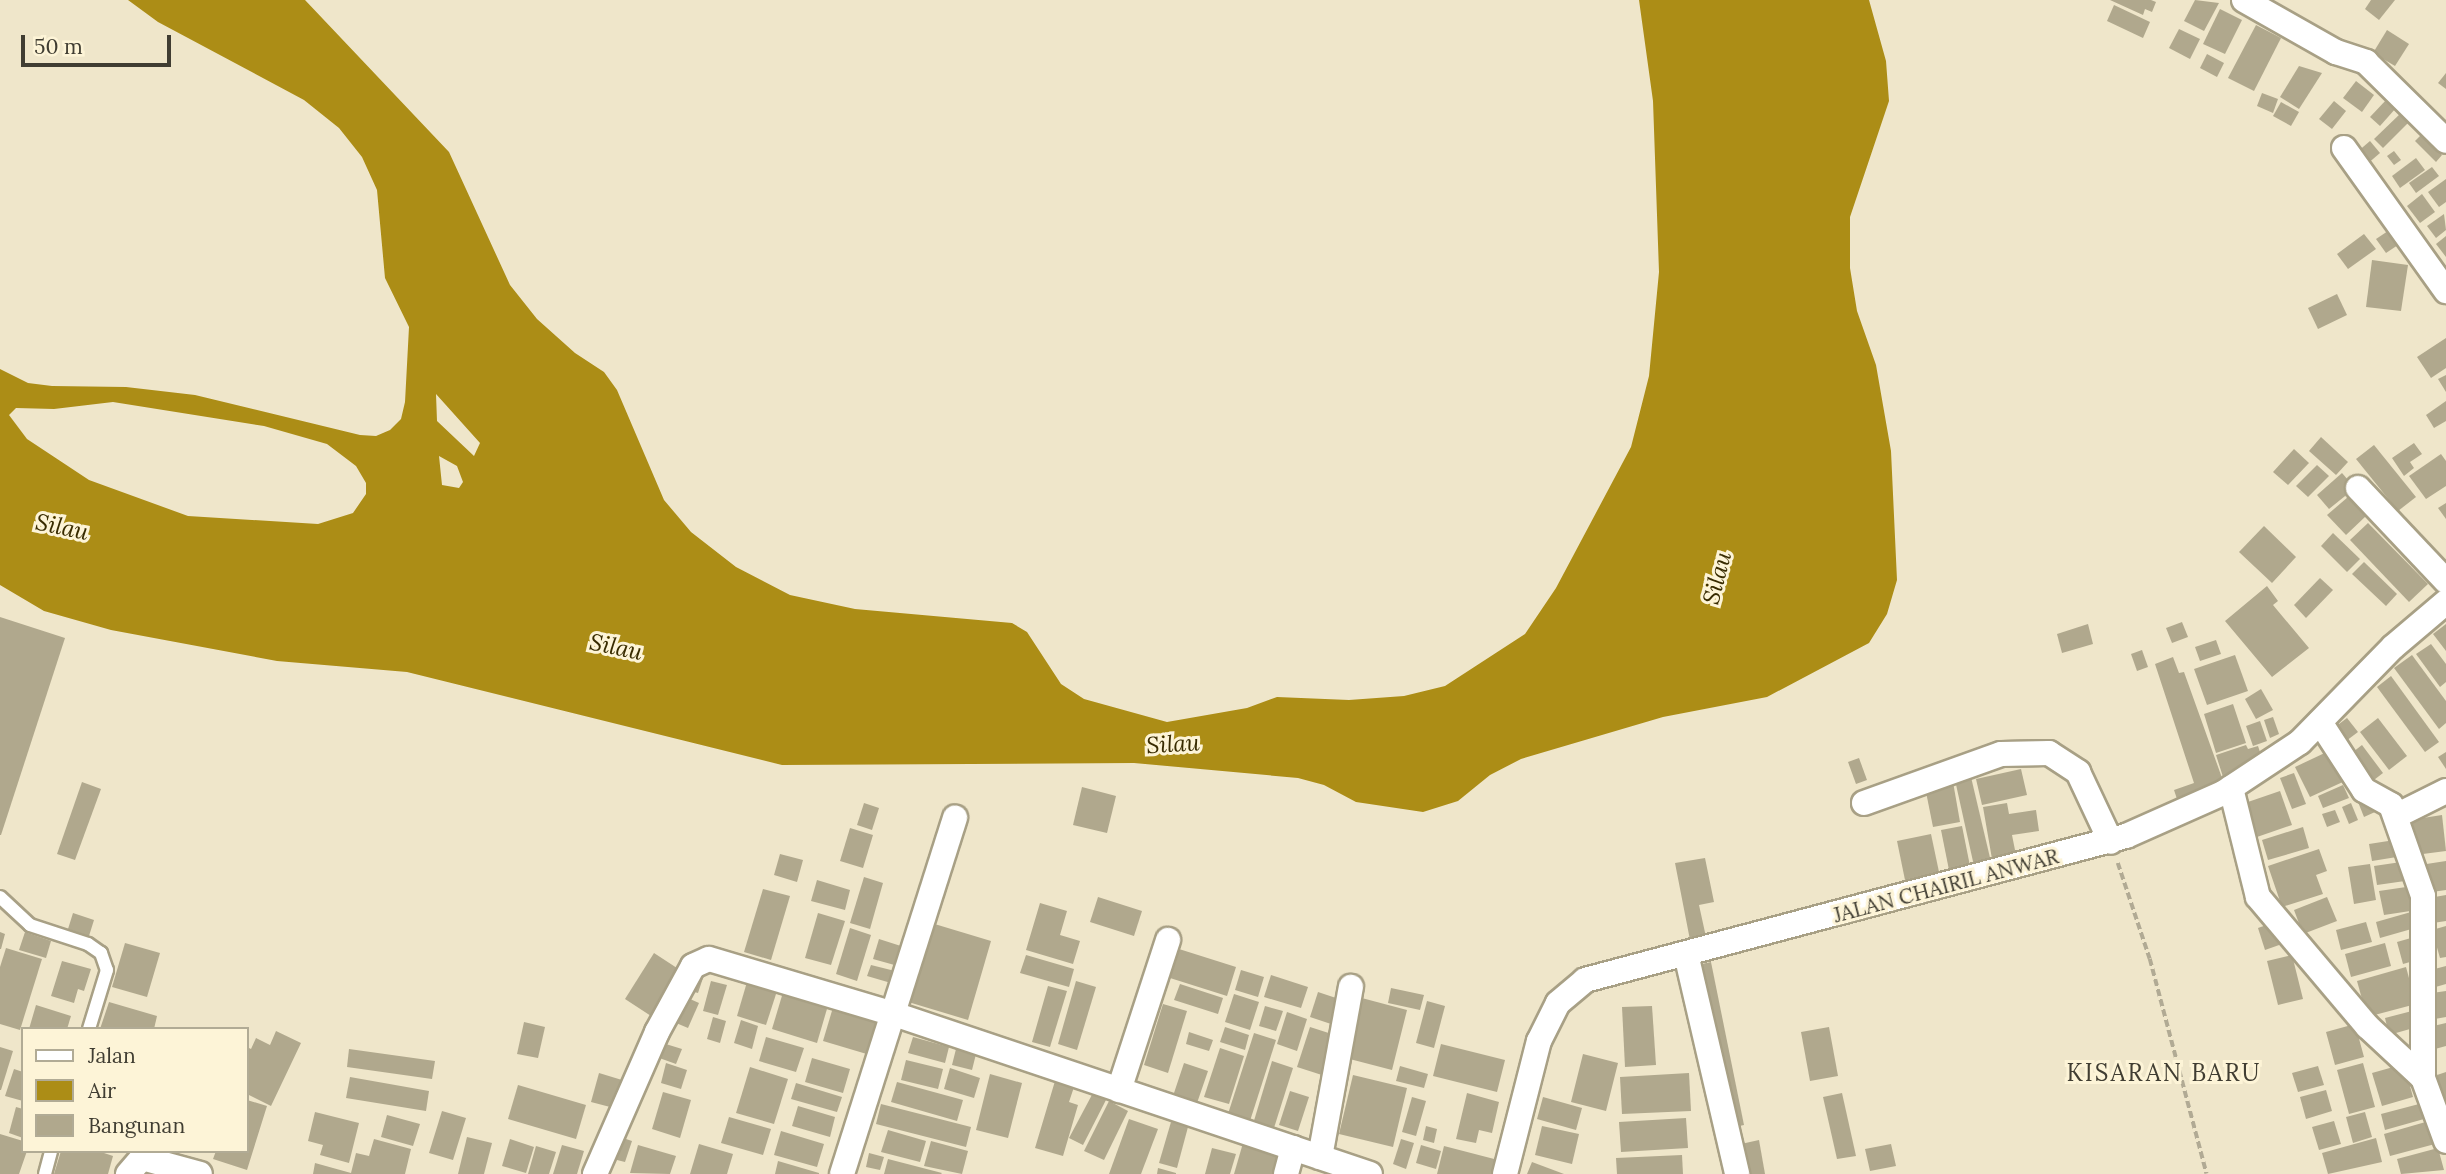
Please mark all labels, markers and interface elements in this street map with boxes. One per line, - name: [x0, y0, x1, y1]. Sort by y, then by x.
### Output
- scale bar: [24, 21, 175, 65]
- text: 50 m: [34, 33, 83, 60]
- water label: Silau: [33, 508, 91, 546]
- water label: Silau: [1697, 549, 1737, 607]
- water label: Silau: [587, 628, 645, 666]
- water label: Silau: [1146, 729, 1200, 759]
- street label: JALAN CHAIRIL ANWAR: [1831, 844, 2061, 928]
- legend: [21, 1027, 248, 1153]
- text: Jalan: [88, 1042, 136, 1069]
- district label: KISARAN BARU: [2068, 1059, 2260, 1087]
- text: Air: [88, 1077, 116, 1104]
- text: Bangunan: [88, 1112, 185, 1139]

